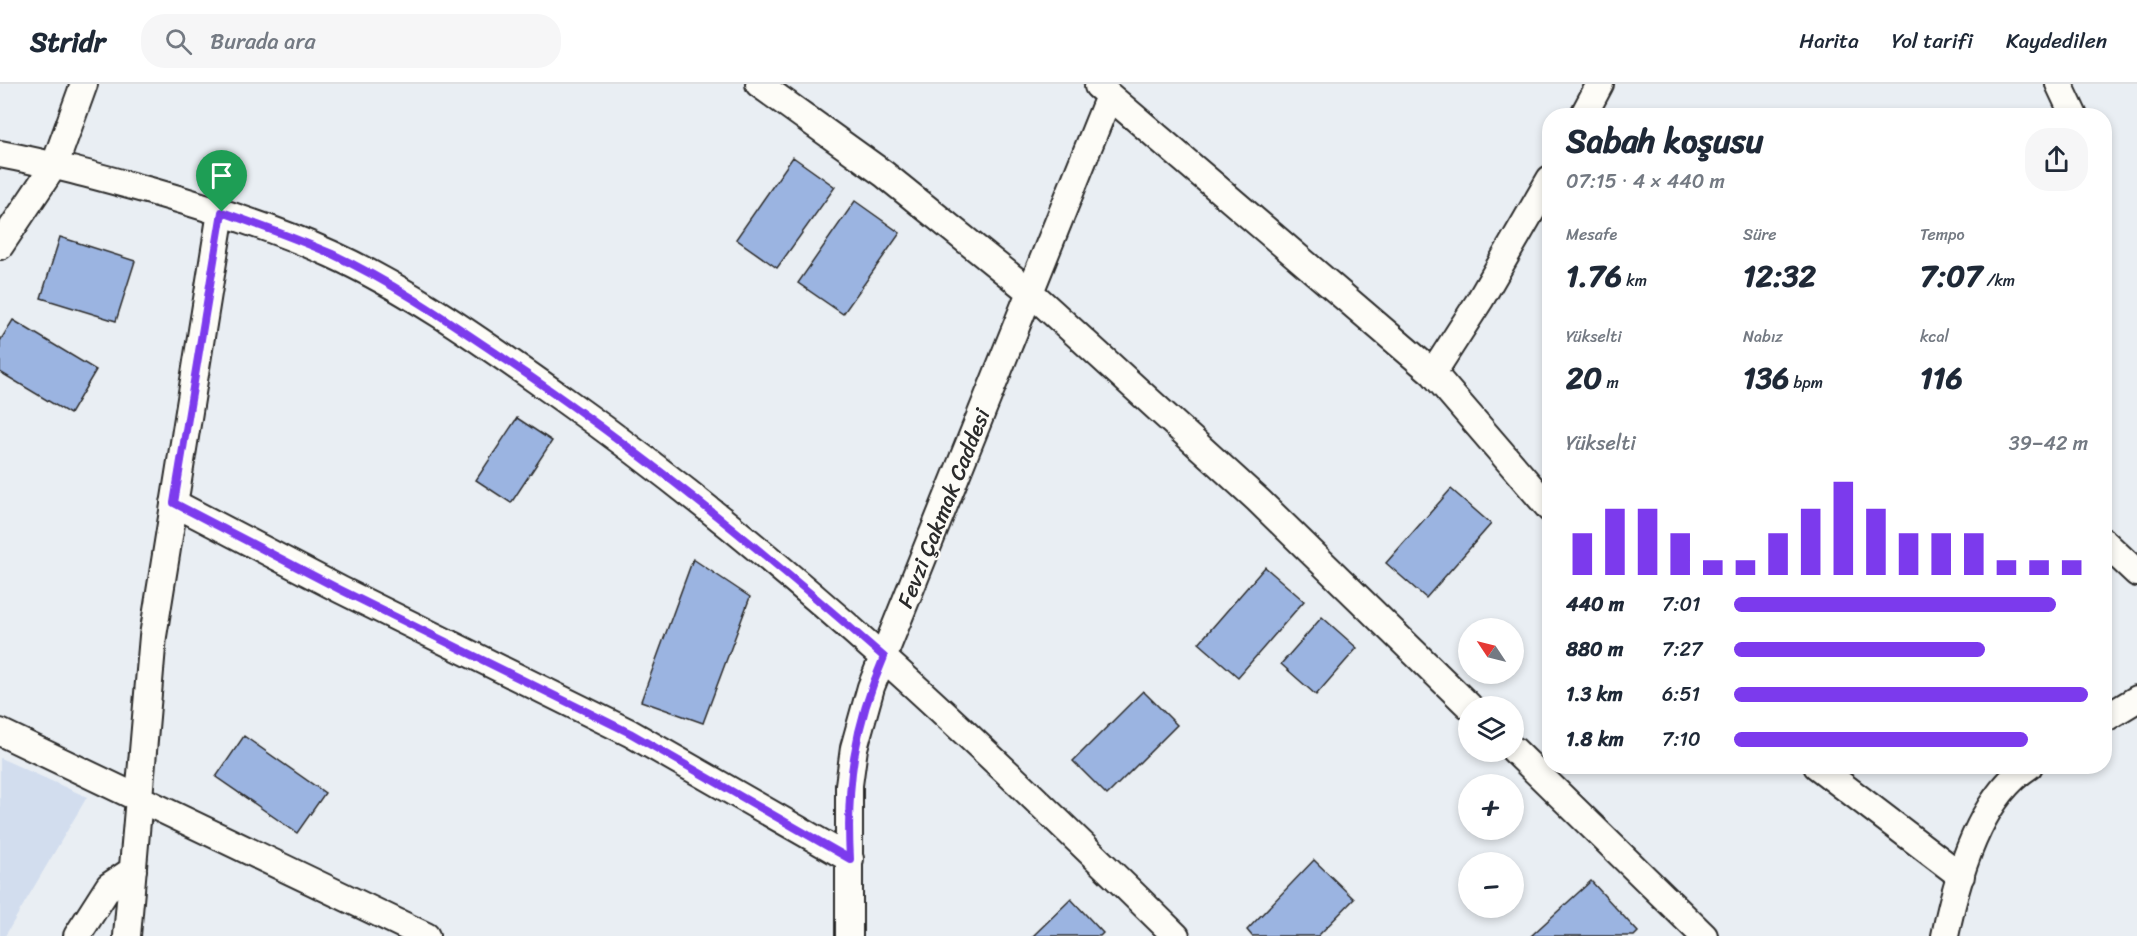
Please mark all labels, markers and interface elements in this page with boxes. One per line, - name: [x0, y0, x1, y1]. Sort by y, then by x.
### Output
- search box: [141, 14, 561, 68]
- text: Stridr: [30, 17, 105, 66]
- text: Burada ara: [210, 22, 315, 61]
- text: Harita: [1799, 22, 1859, 60]
- text: Yol tarifi: [1892, 22, 1973, 60]
- text: Kaydedilen: [2006, 22, 2107, 60]
- icon: search: [162, 25, 195, 58]
- text: Sabah koşusu: [1566, 112, 1763, 170]
- button: share: [2025, 128, 2088, 191]
- pin: [196, 150, 247, 212]
- icon: arrive: [205, 159, 238, 192]
- text: 07:15 · 4 × 440 m: [1566, 164, 1725, 199]
- text: Mesafe: [1566, 220, 1617, 249]
- text: Süre: [1743, 220, 1776, 249]
- text: Tempo: [1920, 220, 1965, 249]
- text: 1.76: [1566, 249, 1622, 303]
- text: 12:32: [1743, 249, 1816, 303]
- text: 7:07: [1920, 249, 1982, 303]
- text: km: [1622, 266, 1647, 295]
- text: /km: [1982, 266, 2015, 295]
- text: Yükselti: [1566, 322, 1622, 351]
- text: Nabız: [1743, 322, 1783, 351]
- text: kcal: [1920, 322, 1949, 351]
- text: 20: [1566, 351, 1602, 405]
- text: 136: [1743, 351, 1789, 405]
- text: 116: [1920, 351, 1963, 405]
- text: m: [1602, 368, 1619, 397]
- text: bpm: [1789, 368, 1823, 397]
- street label: Fevzi Çakmak Caddesi: [886, 402, 1002, 614]
- text: Yükselti: [1566, 426, 1636, 461]
- text: 39–42 m: [2009, 426, 2088, 461]
- text: 440 m: [1566, 587, 1624, 622]
- text: 7:01: [1662, 587, 1701, 622]
- north arrow: [1458, 618, 1524, 684]
- map controls: [1458, 618, 1524, 918]
- text: 880 m: [1566, 632, 1623, 667]
- text: 7:27: [1662, 632, 1702, 667]
- text: 1.3 km: [1566, 677, 1623, 712]
- text: 6:51: [1662, 677, 1700, 712]
- button: layers: [1458, 696, 1524, 762]
- text: 1.8 km: [1566, 722, 1624, 757]
- text: 7:10: [1662, 722, 1701, 757]
- button: +: [1458, 774, 1524, 840]
- button: −: [1458, 852, 1524, 918]

